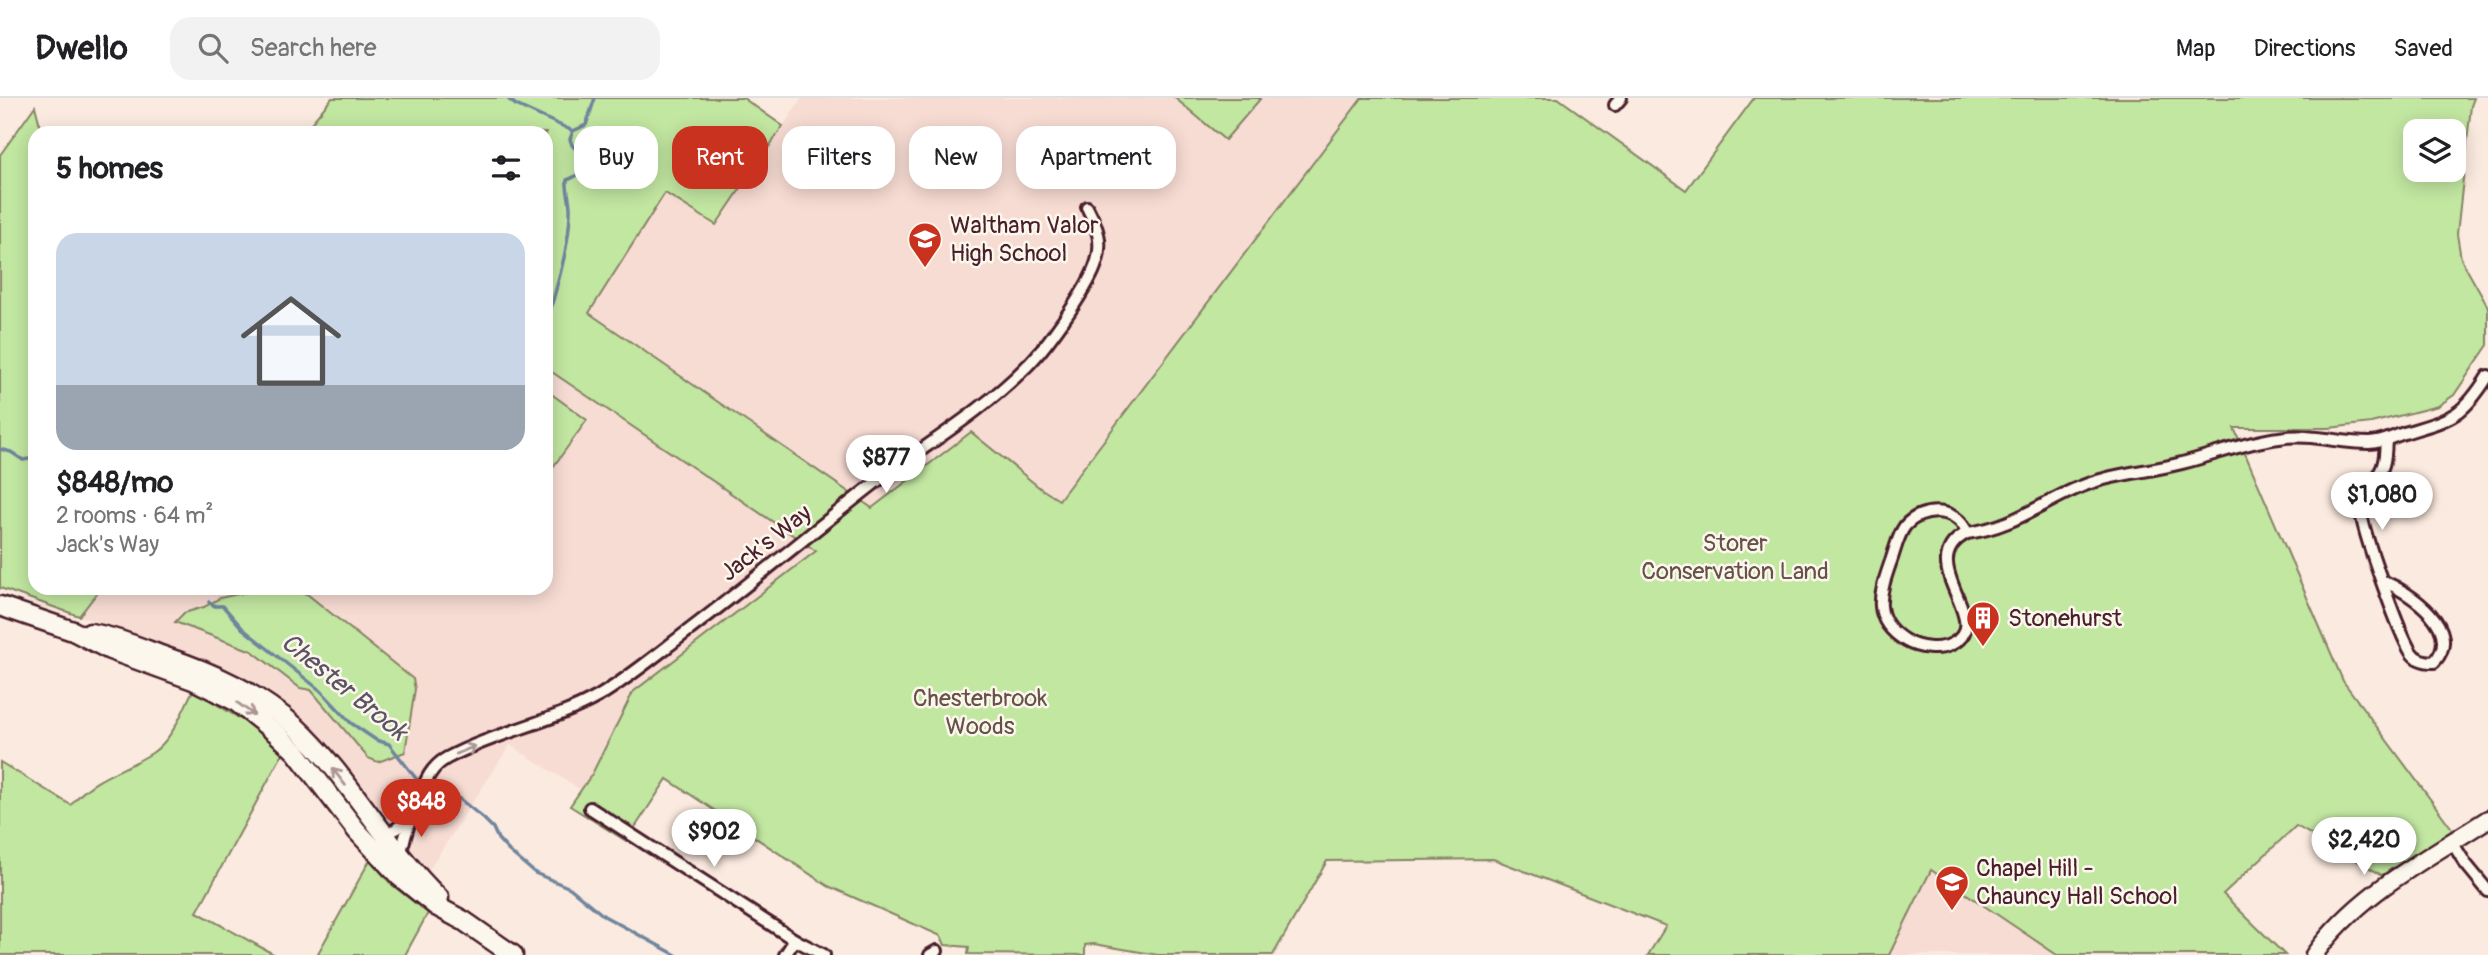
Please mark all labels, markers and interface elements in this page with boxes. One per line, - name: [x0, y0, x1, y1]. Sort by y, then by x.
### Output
- search box: [170, 17, 660, 80]
- text: Dwello: [35, 28, 128, 69]
- icon: search: [194, 29, 232, 67]
- text: Search here: [250, 32, 377, 64]
- text: Map: [2176, 34, 2216, 63]
- text: Directions: [2254, 34, 2355, 63]
- text: Saved: [2393, 34, 2453, 63]
- map controls: [2403, 119, 2466, 182]
- button: layers: [2403, 119, 2466, 182]
- chip: Buy: [574, 126, 658, 189]
- chip: Rent: [672, 126, 768, 189]
- chip: Filters: [782, 126, 895, 189]
- chip: New: [909, 126, 1002, 189]
- chip: Apartment: [1016, 126, 1176, 189]
- icon: filters: [487, 149, 525, 187]
- text: 5 homes: [56, 150, 163, 187]
- place label: Waltham Valor High School: [950, 211, 1099, 268]
- school or university icon: Waltham Valor High School: [906, 220, 944, 269]
- icon: home: [228, 278, 354, 404]
- pin: $877: [845, 436, 927, 495]
- text: $877: [862, 443, 910, 472]
- text: $848/mo: [56, 464, 173, 501]
- pin: $1,080: [2325, 472, 2439, 532]
- text: $1,080: [2347, 480, 2417, 509]
- street label: Jack's Way: [715, 498, 817, 588]
- text: 2 rooms · 64 m²: [56, 501, 213, 530]
- park label: Storer Conservation Land: [1641, 529, 1829, 586]
- text: Jack's Way: [56, 530, 159, 559]
- building icon: Stonehurst: [1964, 599, 2002, 648]
- place label: Stonehurst: [2008, 604, 2122, 633]
- water label: Chester Brook: [274, 626, 415, 749]
- park label: Chesterbrook Woods: [913, 684, 1047, 741]
- one-way arrow: [236, 702, 255, 716]
- one-way arrow: [454, 743, 476, 756]
- one-way arrow: [332, 769, 347, 787]
- pin: $848: [380, 780, 462, 839]
- text: $848: [397, 787, 446, 816]
- pin: $902: [673, 810, 755, 869]
- text: $902: [688, 817, 740, 846]
- pin: $2,420: [2307, 818, 2421, 877]
- text: $2,420: [2327, 825, 2401, 854]
- place label: Chapel Hill - Chauncy Hall School: [1976, 854, 2178, 911]
- school or university icon: Chapel Hill - Chauncy Hall School: [1933, 863, 1971, 912]

